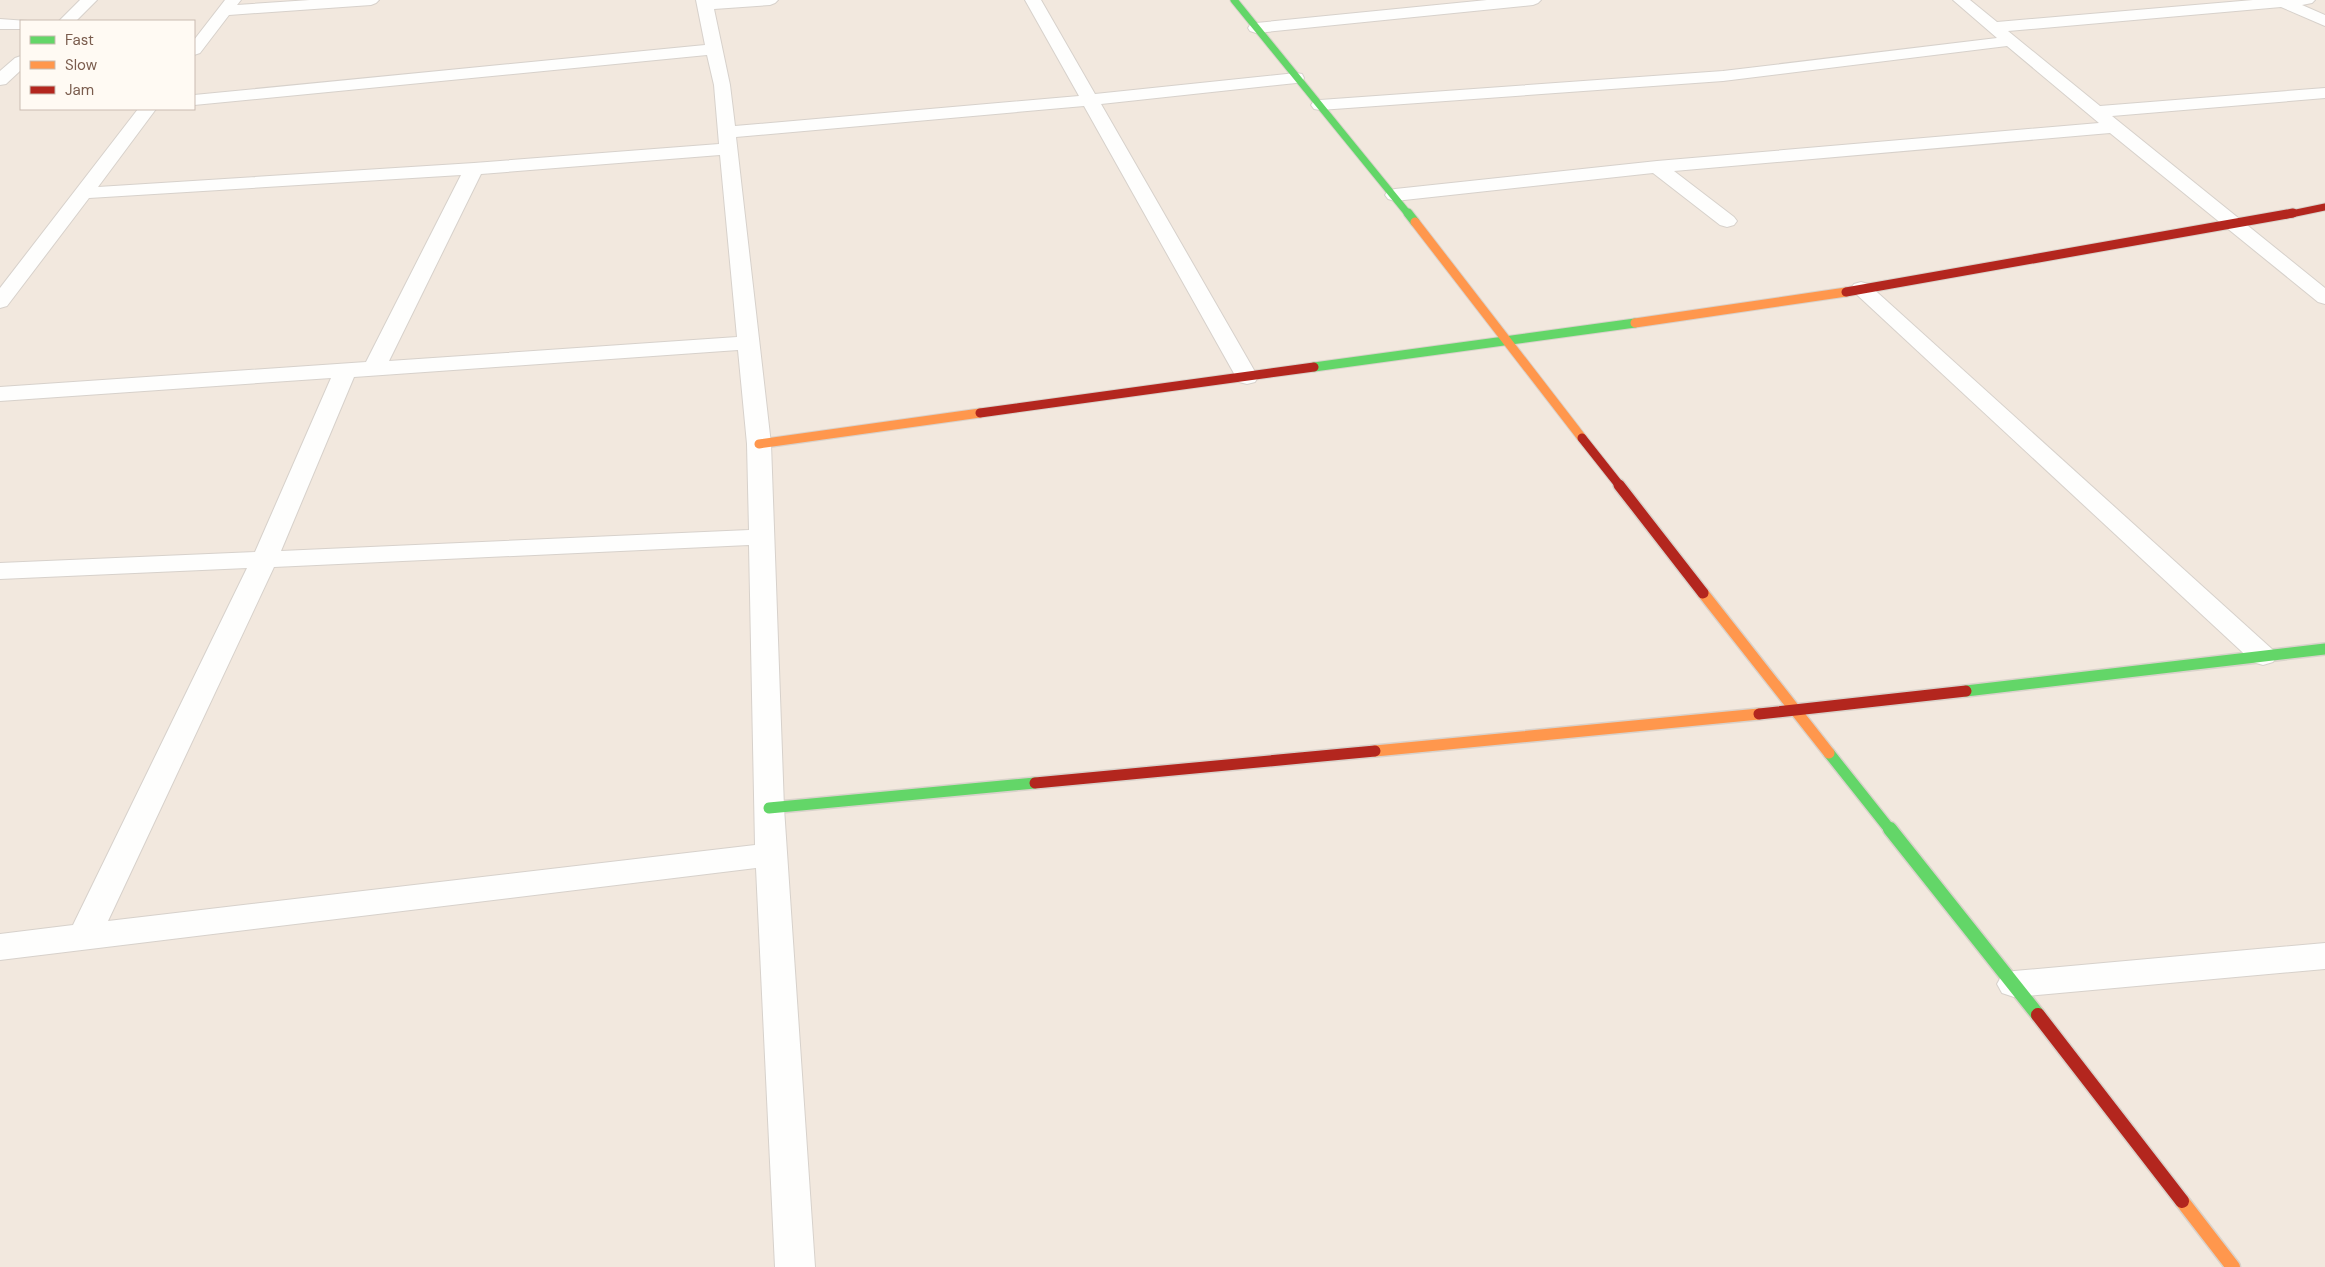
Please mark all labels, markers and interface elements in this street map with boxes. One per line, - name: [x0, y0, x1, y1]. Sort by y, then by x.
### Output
- legend: [20, 20, 195, 110]
- text: Fast: [65, 30, 94, 50]
- text: Slow: [65, 55, 98, 75]
- text: Jam: [65, 80, 94, 100]

